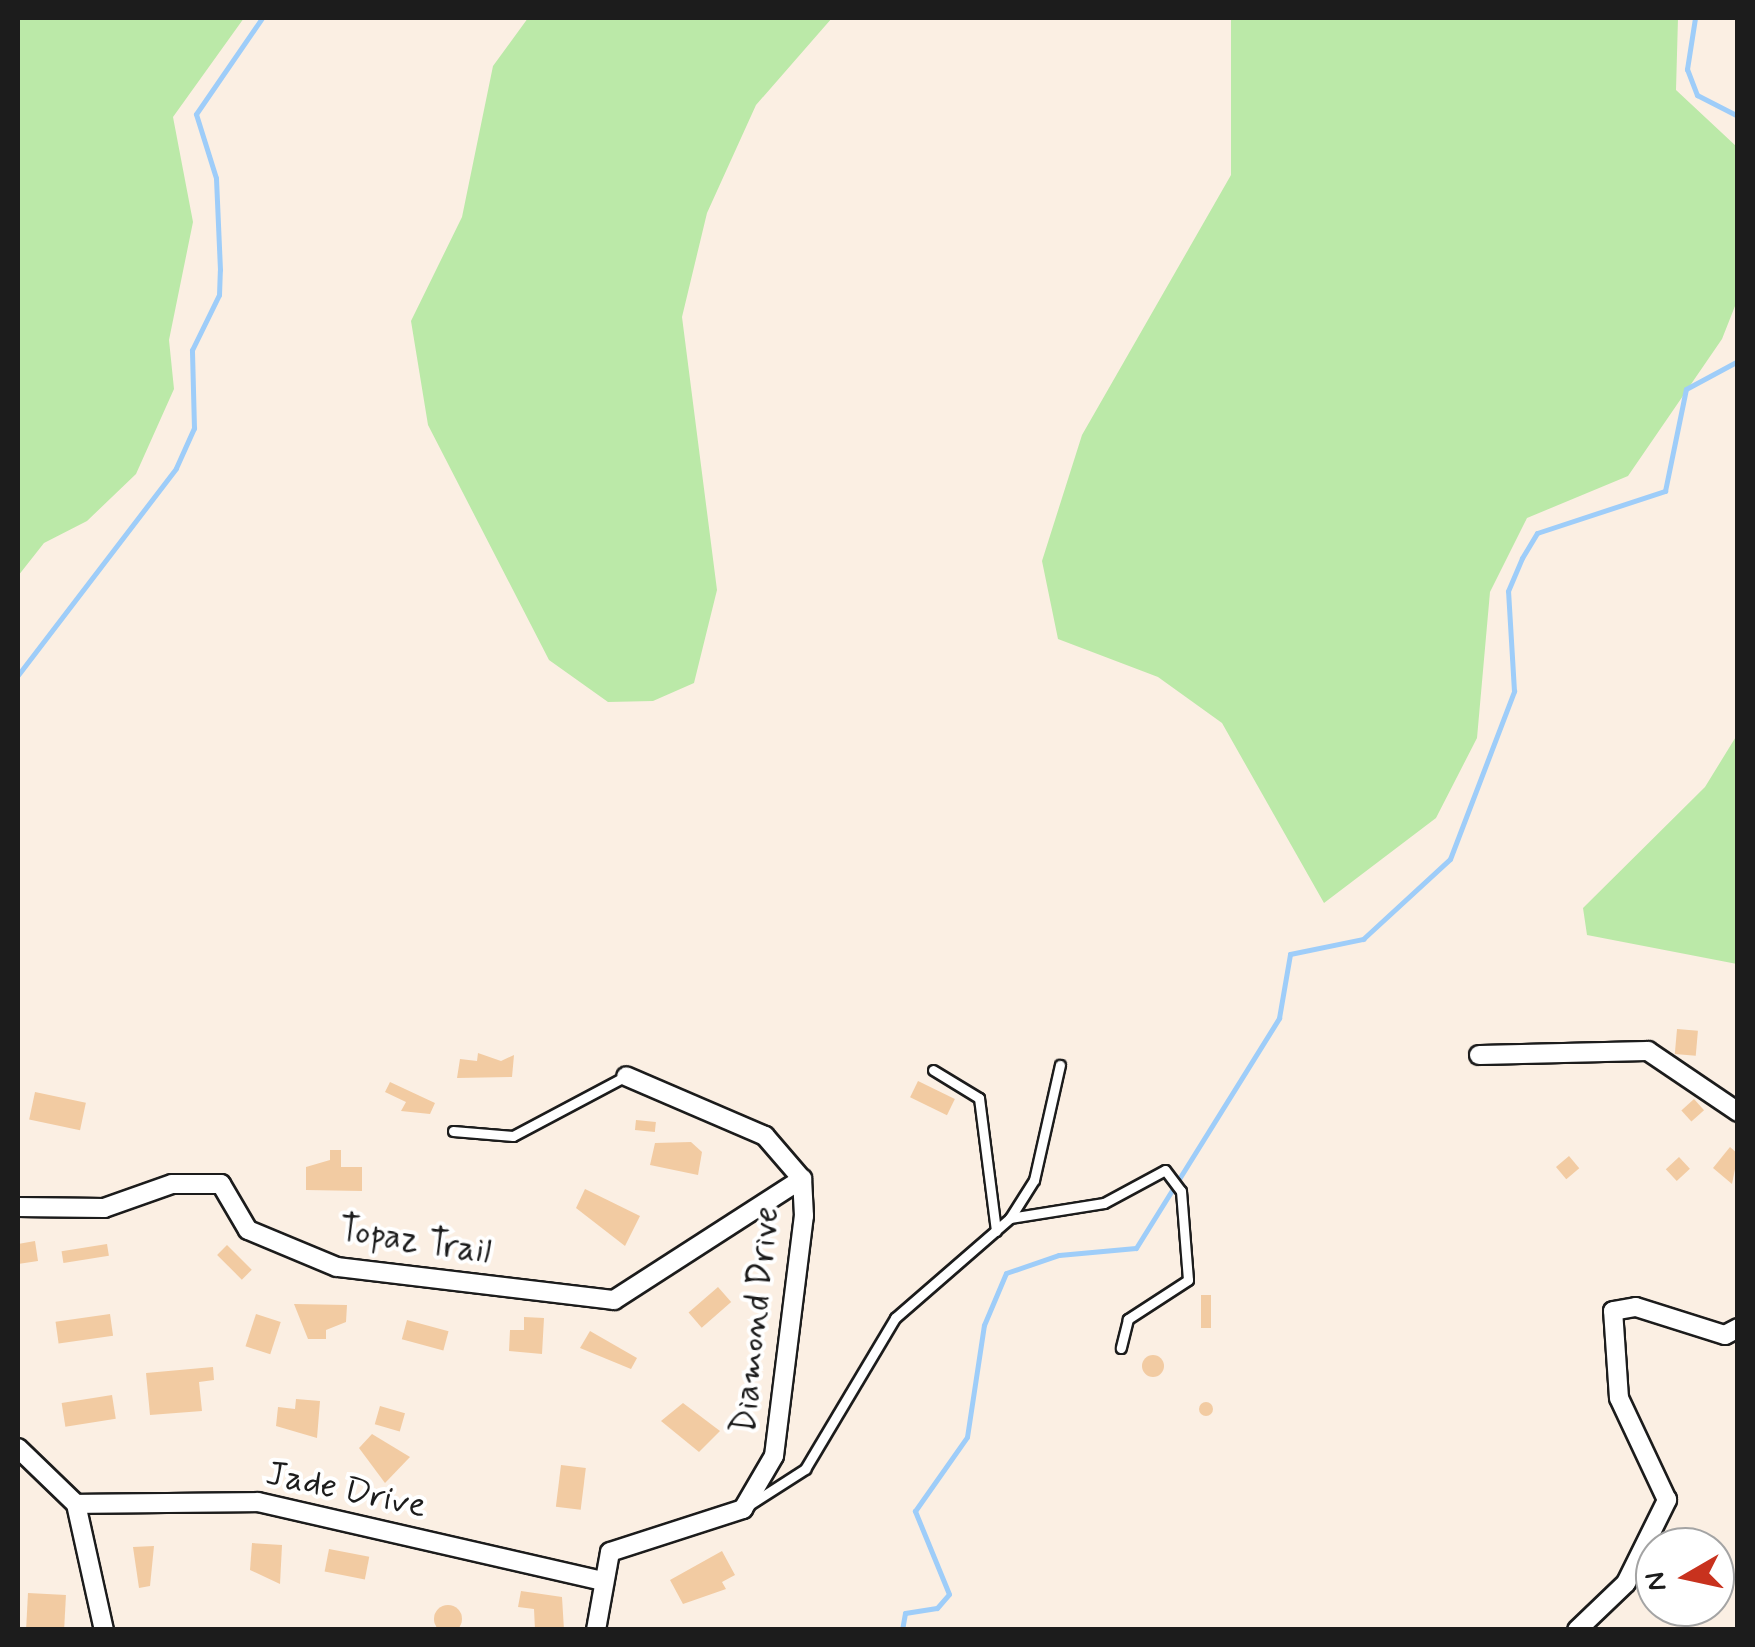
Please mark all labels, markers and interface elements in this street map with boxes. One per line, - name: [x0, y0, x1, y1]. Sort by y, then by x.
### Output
- street label: Diamond Drive: [723, 1205, 789, 1435]
- street label: Topaz Trail: [336, 1208, 494, 1274]
- street label: Jade Drive: [264, 1453, 428, 1527]
- north arrow: [1635, 1527, 1735, 1627]
- text: N: [1637, 1569, 1677, 1594]

